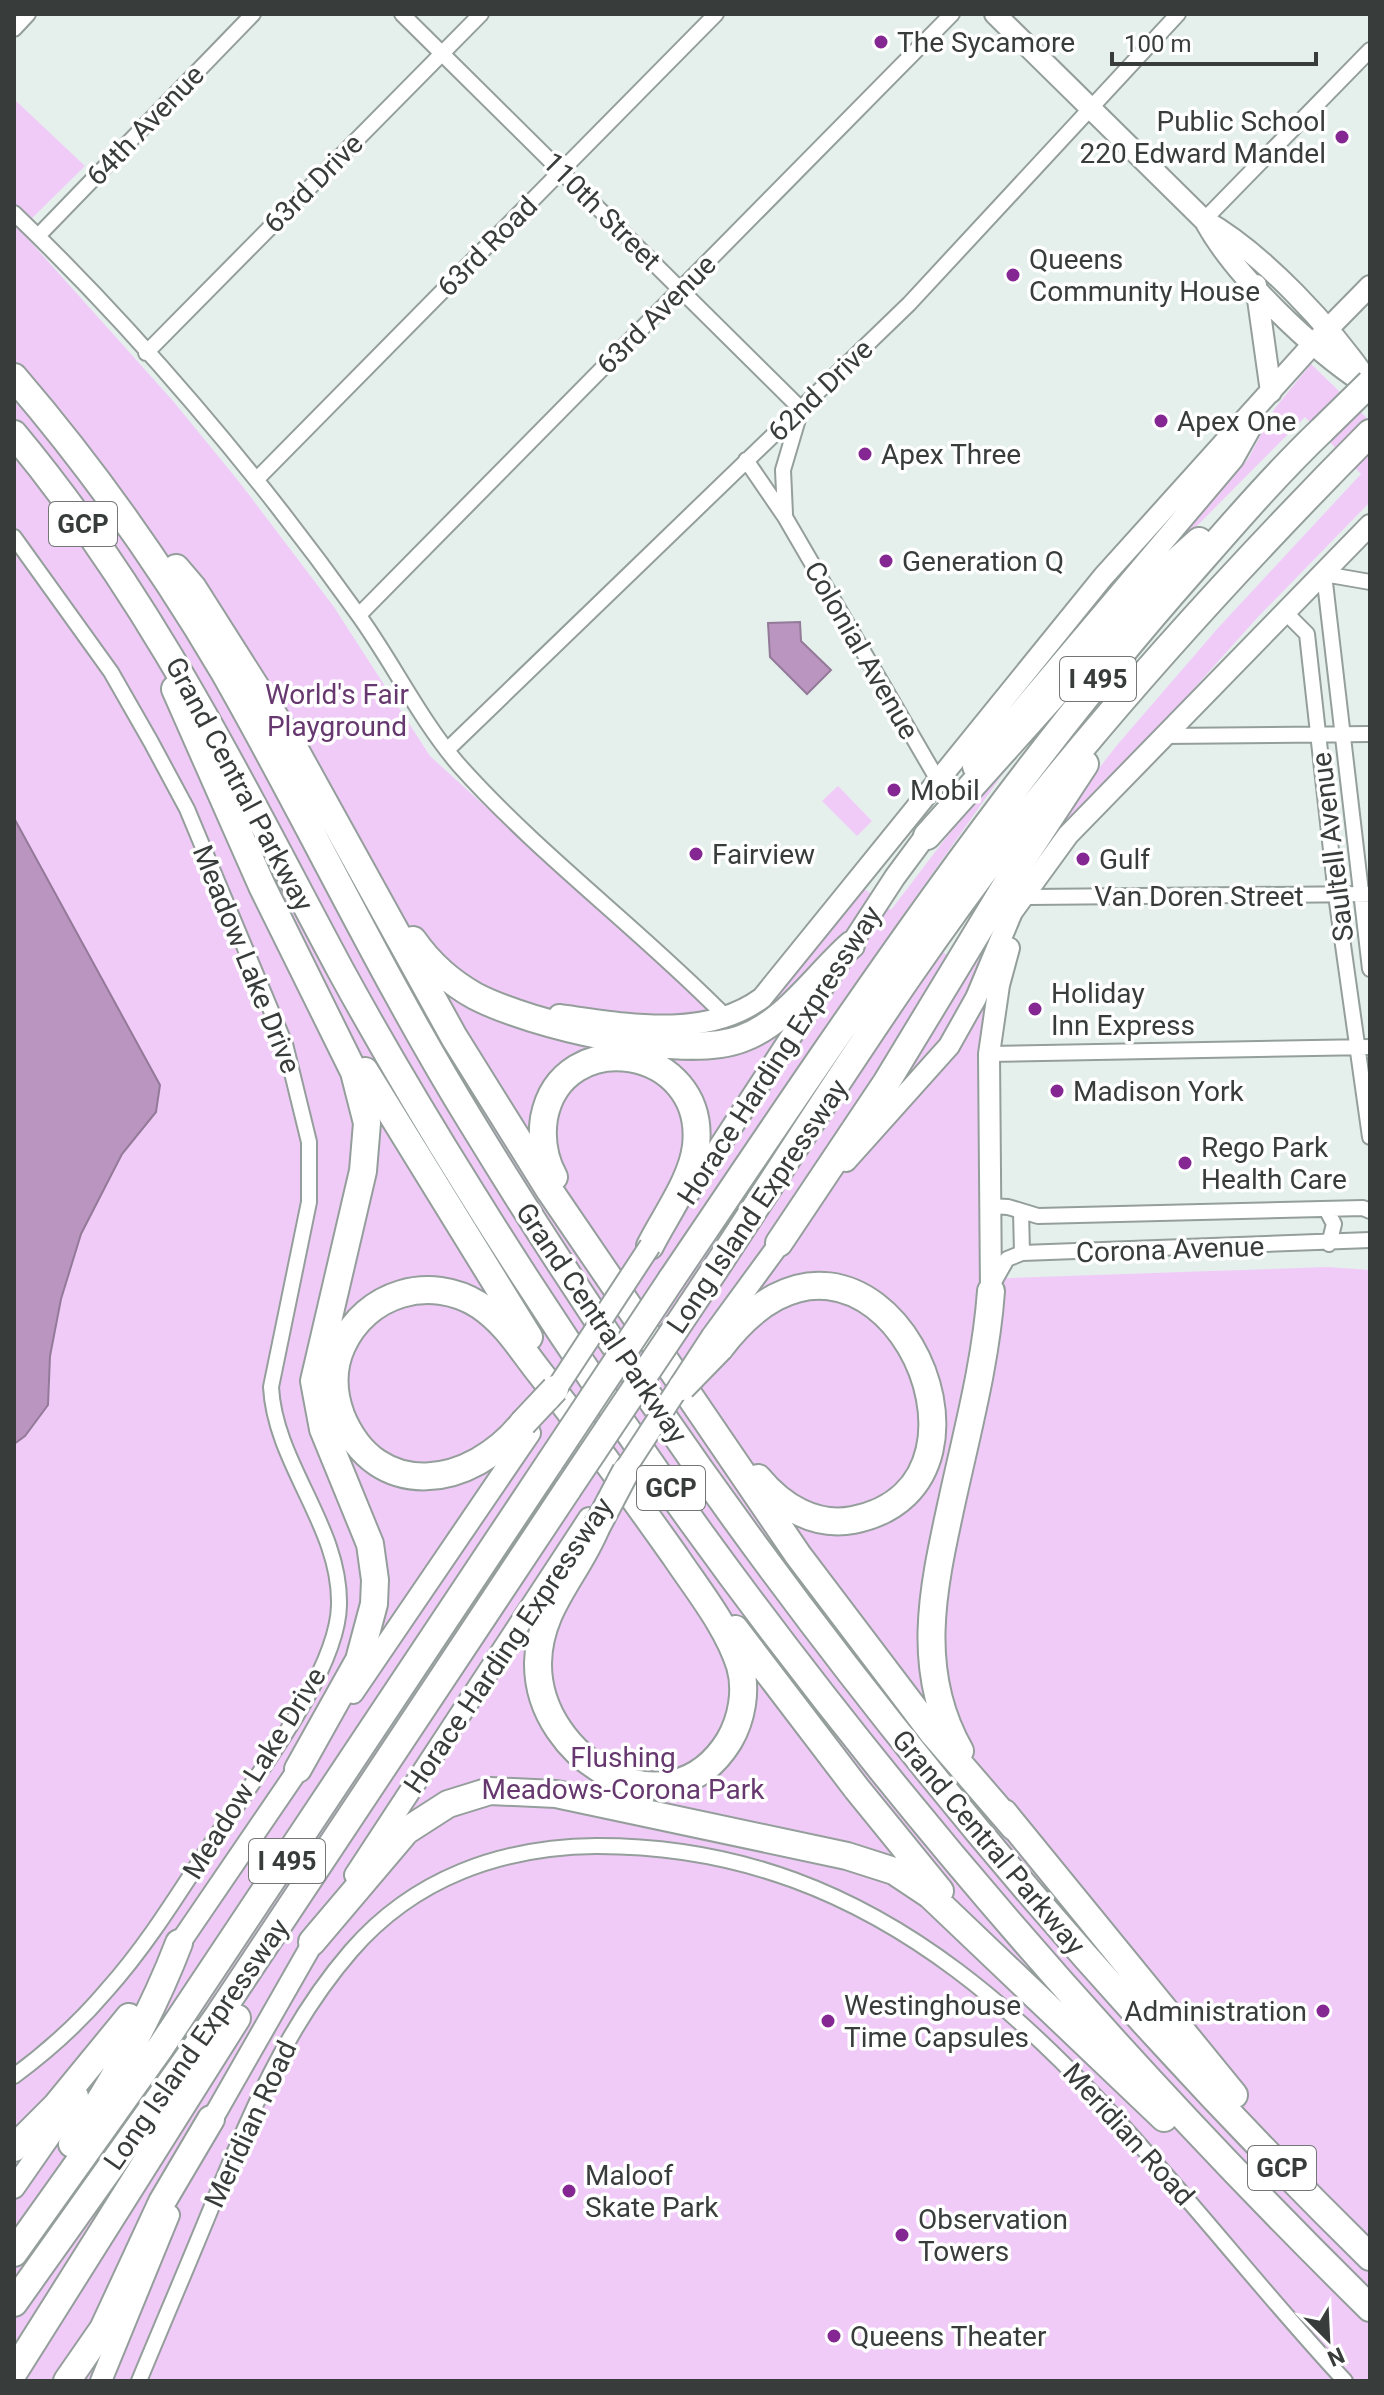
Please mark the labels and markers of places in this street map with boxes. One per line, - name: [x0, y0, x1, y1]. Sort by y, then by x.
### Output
- place label: The Sycamore: [897, 26, 1075, 59]
- marker: The Sycamore: [872, 33, 890, 51]
- place label: Public School 220 Edward Mandel: [1080, 105, 1326, 170]
- marker: Public School 220 Edward Mandel: [1333, 128, 1351, 146]
- place label: Queens Community House: [1029, 243, 1260, 308]
- marker: Queens Community House: [1004, 266, 1022, 284]
- place label: Apex One: [1177, 405, 1296, 438]
- marker: Apex One: [1152, 412, 1170, 430]
- place label: Apex Three: [881, 438, 1021, 471]
- marker: Apex Three: [856, 445, 874, 463]
- place label: Generation Q: [902, 545, 1064, 578]
- marker: Generation Q: [877, 552, 895, 570]
- place label: Mobil: [910, 774, 980, 807]
- marker: Mobil: [885, 781, 903, 799]
- place label: Fairview: [712, 838, 815, 871]
- place label: Gulf: [1099, 843, 1150, 876]
- marker: Fairview: [687, 845, 705, 863]
- marker: Gulf: [1074, 850, 1092, 868]
- place label: Holiday Inn Express: [1051, 977, 1195, 1042]
- marker: Holiday Inn Express: [1026, 1000, 1044, 1018]
- place label: Madison York: [1073, 1075, 1244, 1108]
- marker: Madison York: [1048, 1082, 1066, 1100]
- place label: Rego Park Health Care: [1201, 1131, 1347, 1196]
- marker: Rego Park Health Care: [1176, 1154, 1194, 1172]
- place label: Westinghouse Time Capsules: [844, 1989, 1029, 2054]
- place label: Administration: [1124, 1995, 1307, 2028]
- marker: Administration: [1314, 2002, 1332, 2020]
- marker: Westinghouse Time Capsules: [819, 2012, 837, 2030]
- place label: Maloof Skate Park: [585, 2159, 719, 2224]
- marker: Maloof Skate Park: [560, 2182, 578, 2200]
- place label: Observation Towers: [918, 2203, 1068, 2268]
- marker: Observation Towers: [893, 2226, 911, 2244]
- place label: Queens Theater: [850, 2320, 1047, 2353]
- marker: Queens Theater: [825, 2327, 843, 2345]

